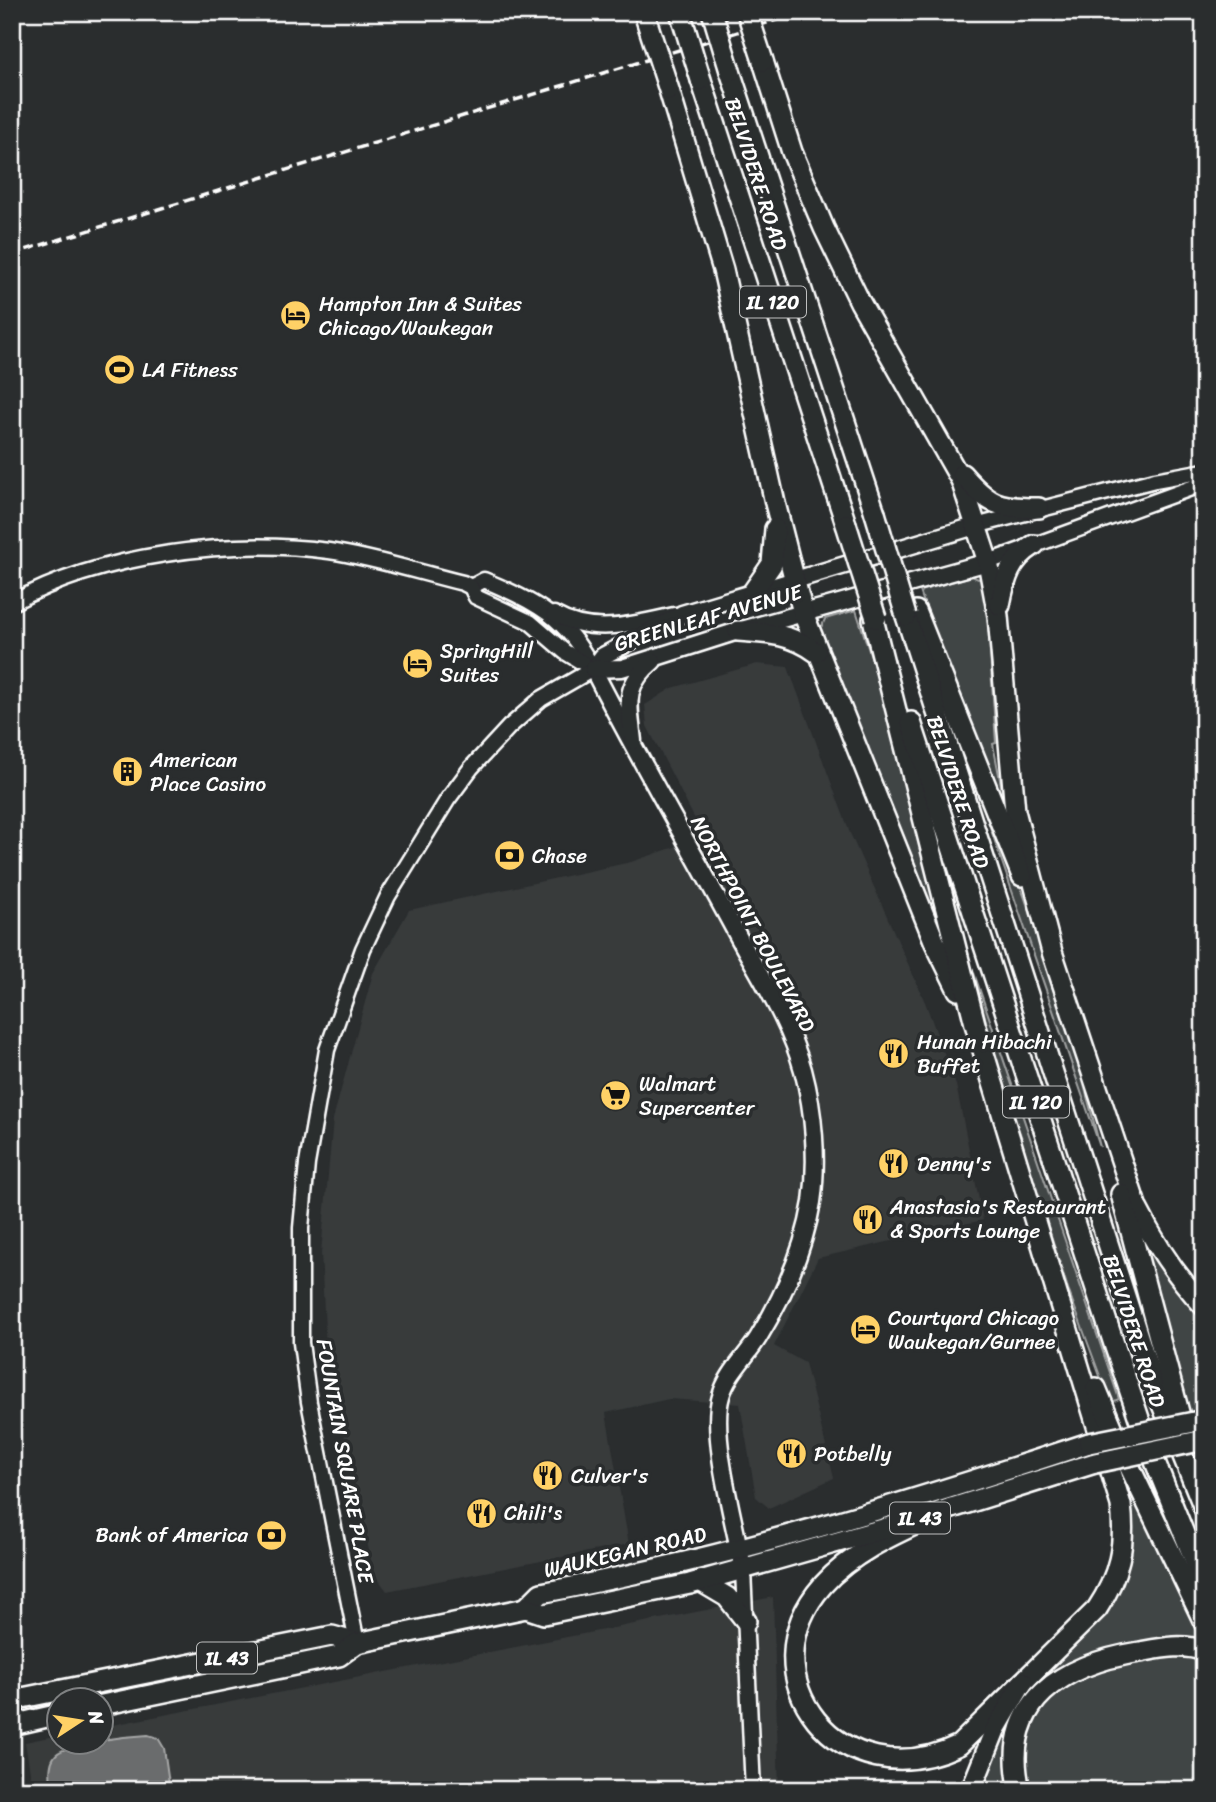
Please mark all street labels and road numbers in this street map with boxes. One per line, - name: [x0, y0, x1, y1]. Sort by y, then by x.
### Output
- street label: BELVIDERE ROAD: [713, 93, 799, 256]
- road number: IL 120: [740, 286, 806, 318]
- street label: GREENLEAF AVENUE: [610, 573, 808, 663]
- street label: BELVIDERE ROAD: [915, 711, 1001, 874]
- street label: NORTHPOINT BOULEVARD: [680, 809, 827, 1040]
- road number: IL 120: [1003, 1086, 1069, 1118]
- street label: BELVIDERE ROAD: [1091, 1250, 1177, 1413]
- street label: FOUNTAIN SQUARE PLACE: [305, 1336, 385, 1588]
- road number: IL 43: [890, 1502, 950, 1534]
- street label: WAUKEGAN ROAD: [540, 1515, 711, 1589]
- road number: IL 43: [197, 1642, 257, 1674]

